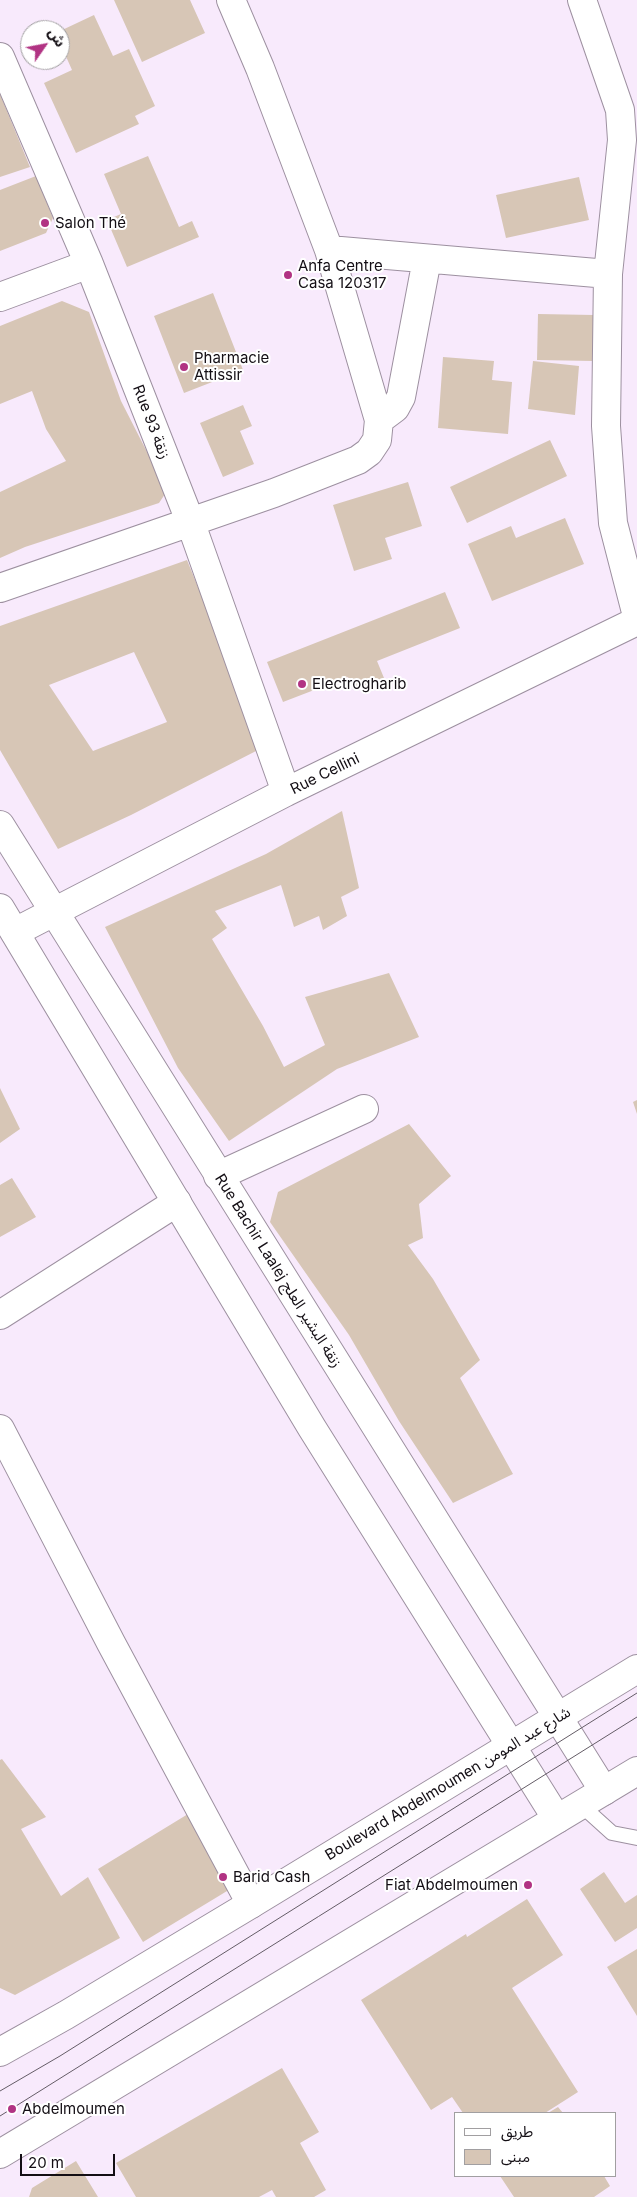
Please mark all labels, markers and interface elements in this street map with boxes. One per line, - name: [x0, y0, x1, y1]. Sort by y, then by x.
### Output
- north arrow: [20, 20, 70, 70]
- text: ش: [45, 24, 70, 50]
- place label: Salon Thé: [55, 214, 126, 232]
- marker: Salon Thé: [39, 217, 51, 229]
- place label: Anfa Centre Casa 120317: [298, 257, 387, 292]
- marker: Anfa Centre Casa 120317: [282, 269, 294, 281]
- place label: Pharmacie Attissir: [194, 349, 269, 384]
- marker: Pharmacie Attissir: [178, 361, 190, 373]
- street label: Rue 93 زنقة: [129, 382, 173, 462]
- place label: Electrogharib: [312, 675, 406, 693]
- marker: Electrogharib: [296, 678, 308, 690]
- street label: Rue Cellini: [288, 750, 362, 798]
- street label: Rue Bachir Laalej زنقة البشير العلج: [211, 1171, 345, 1371]
- street label: Boulevard Abdelmoumen شارع عبد المومن: [322, 1703, 574, 1865]
- place label: Barid Cash: [233, 1868, 310, 1886]
- marker: Barid Cash: [217, 1871, 229, 1883]
- place label: Fiat Abdelmoumen: [385, 1876, 518, 1894]
- marker: Fiat Abdelmoumen: [522, 1879, 534, 1891]
- place label: Abdelmoumen: [22, 2100, 125, 2118]
- marker: Abdelmoumen: [6, 2103, 18, 2115]
- legend: [454, 2112, 617, 2177]
- text: طريق: [501, 2122, 533, 2141]
- scale bar: [22, 2144, 118, 2176]
- text: مبنى: [501, 2147, 530, 2166]
- text: 20 m: [28, 2153, 64, 2172]

